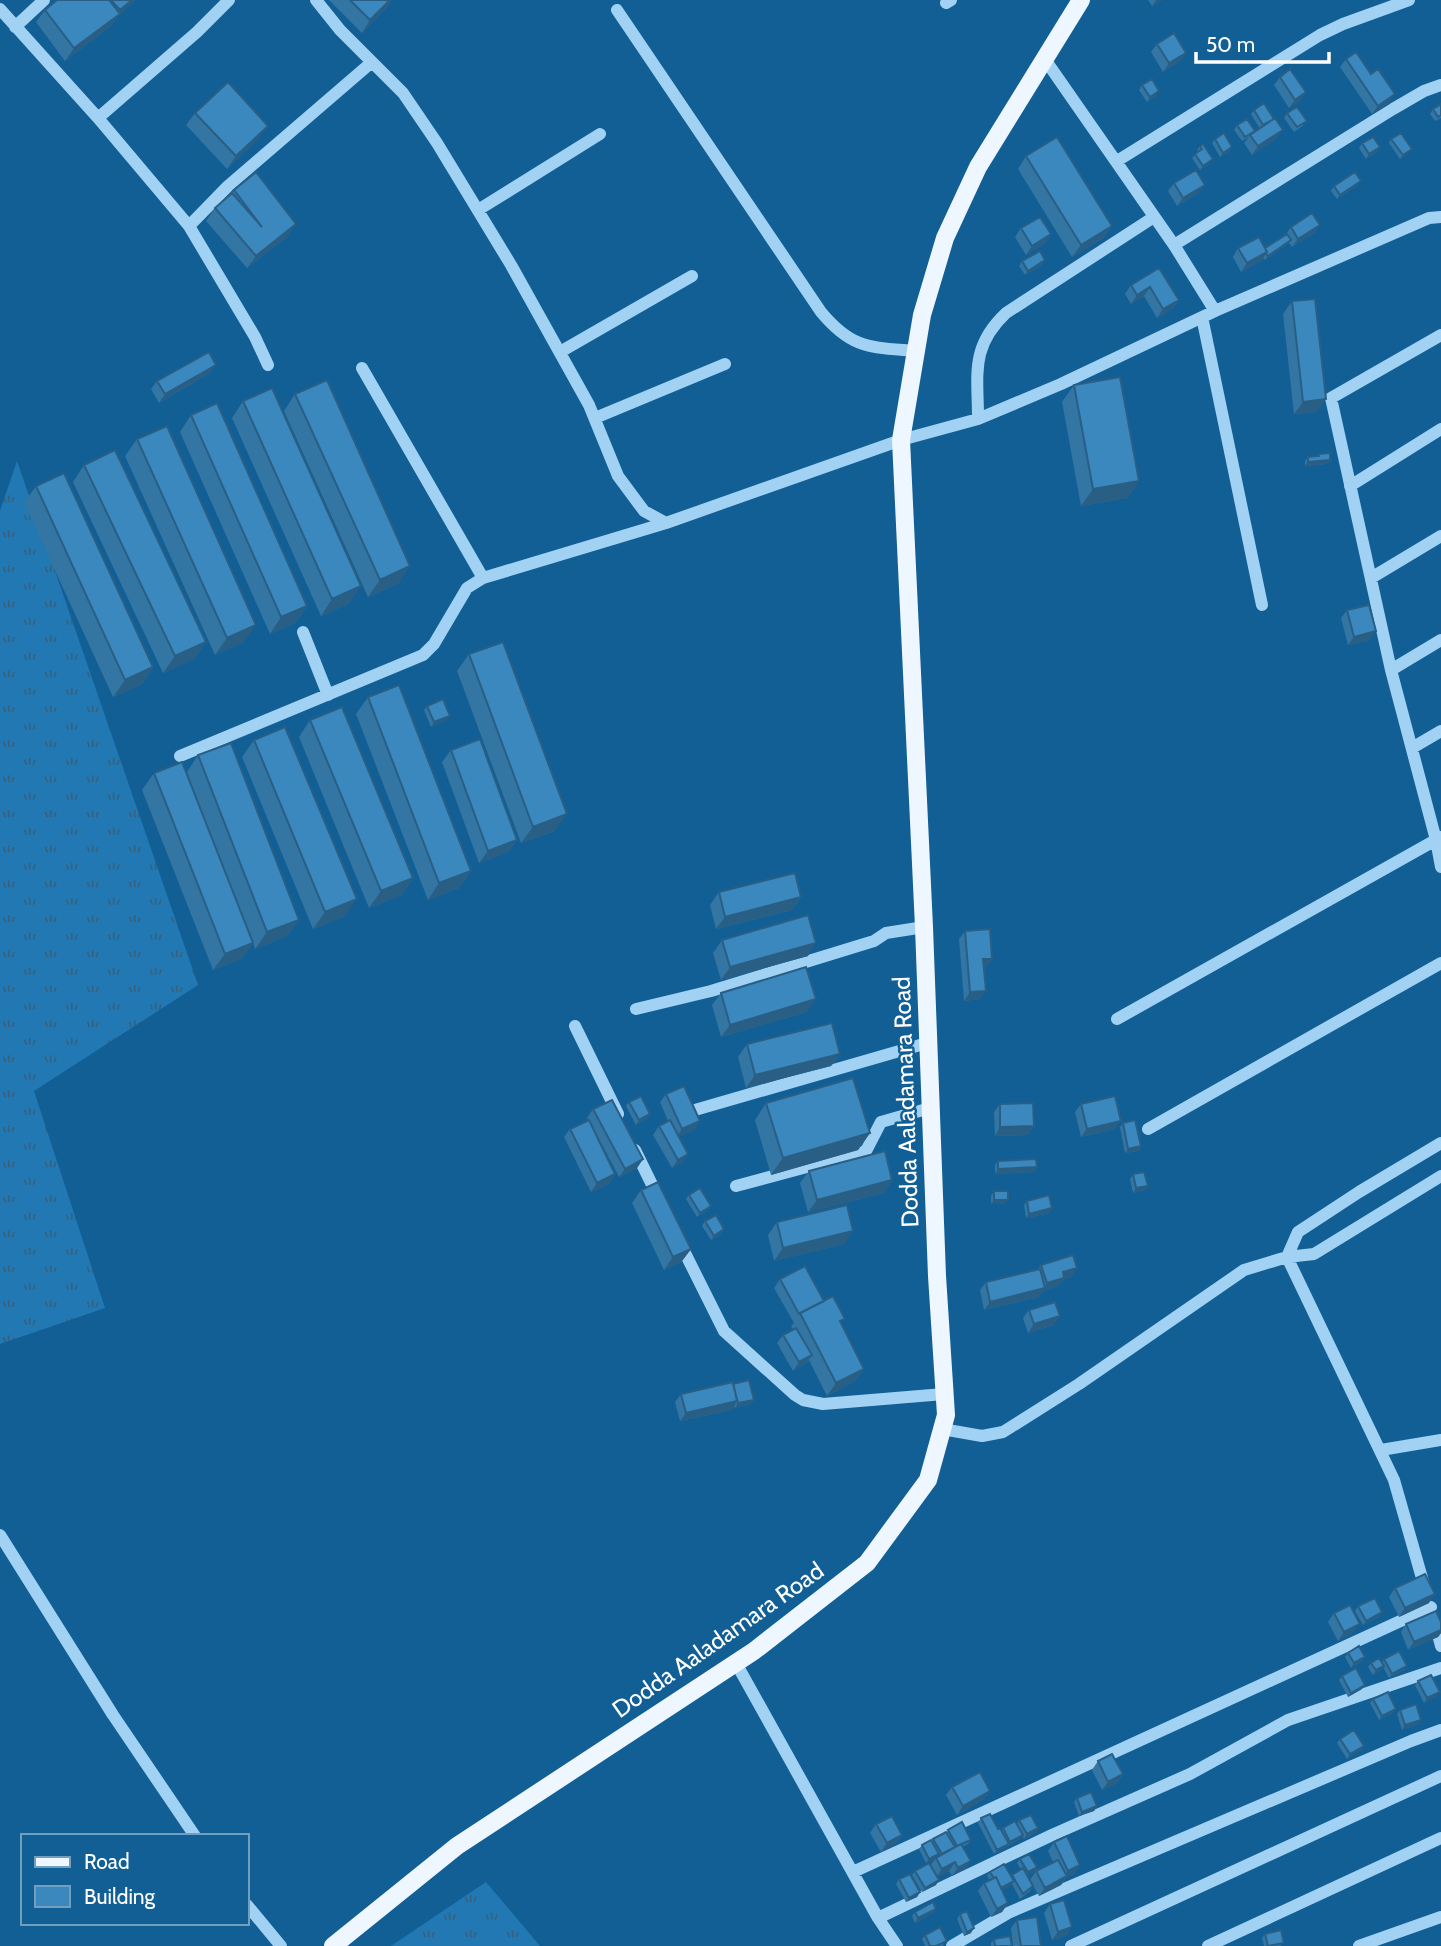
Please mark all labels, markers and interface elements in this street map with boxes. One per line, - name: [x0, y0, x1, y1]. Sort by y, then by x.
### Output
- scale bar: [1196, 21, 1329, 65]
- text: 50 m: [1206, 32, 1255, 57]
- street label: Dodda Aaladamara Road: [887, 976, 924, 1228]
- street label: Dodda Aaladamara Road: [606, 1556, 829, 1724]
- legend: [21, 1834, 248, 1925]
- text: Road: [84, 1849, 130, 1874]
- text: Building: [84, 1884, 156, 1909]

